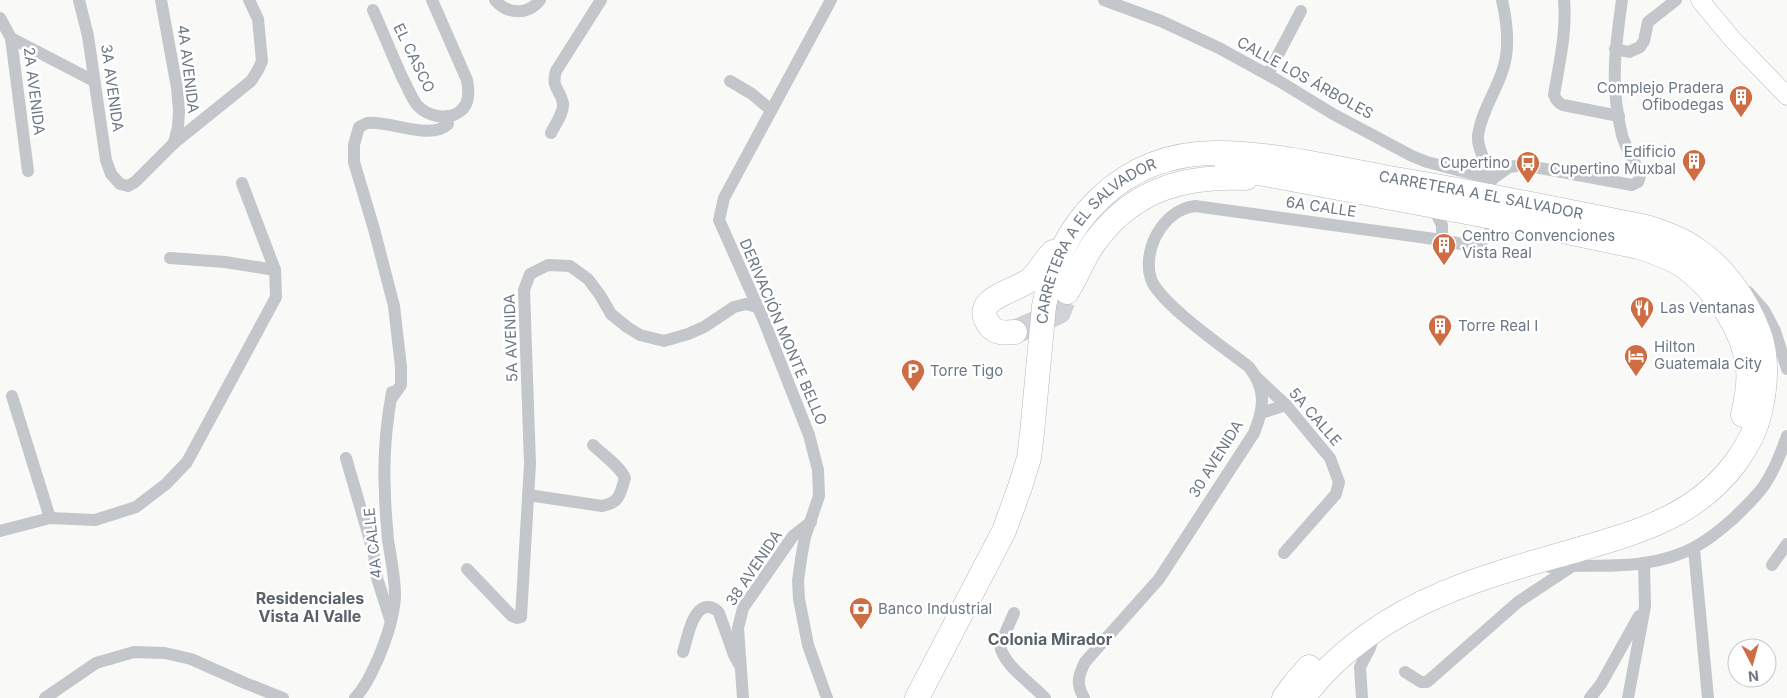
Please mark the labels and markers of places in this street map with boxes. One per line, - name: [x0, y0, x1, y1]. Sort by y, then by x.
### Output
- place label: Complejo Pradera Ofibodegas: [1597, 78, 1724, 114]
- building icon: Complejo Pradera Ofibodegas: [1728, 84, 1754, 118]
- place label: Edificio Cupertino Muxbal: [1550, 142, 1676, 178]
- building icon: Edificio Cupertino Muxbal: [1681, 148, 1707, 182]
- bus stop icon: Cupertino: [1515, 150, 1541, 184]
- place label: Cupertino: [1440, 153, 1510, 172]
- place label: Centro Convenciones Vista Real: [1462, 226, 1615, 262]
- building icon: Centro Convenciones Vista Real: [1431, 232, 1457, 266]
- restaurant icon: Las Ventanas: [1629, 295, 1655, 329]
- place label: Las Ventanas: [1660, 298, 1755, 317]
- building icon: Torre Real I: [1427, 313, 1453, 347]
- place label: Torre Real I: [1458, 316, 1538, 335]
- place label: Hilton Guatemala City: [1654, 337, 1763, 373]
- hotel icon: Hilton Guatemala City: [1623, 343, 1649, 377]
- parking icon: Torre Tigo: [900, 358, 926, 392]
- place label: Torre Tigo: [930, 361, 1003, 380]
- bank icon: Banco Industrial: [848, 596, 874, 630]
- place label: Banco Industrial: [878, 599, 992, 618]

